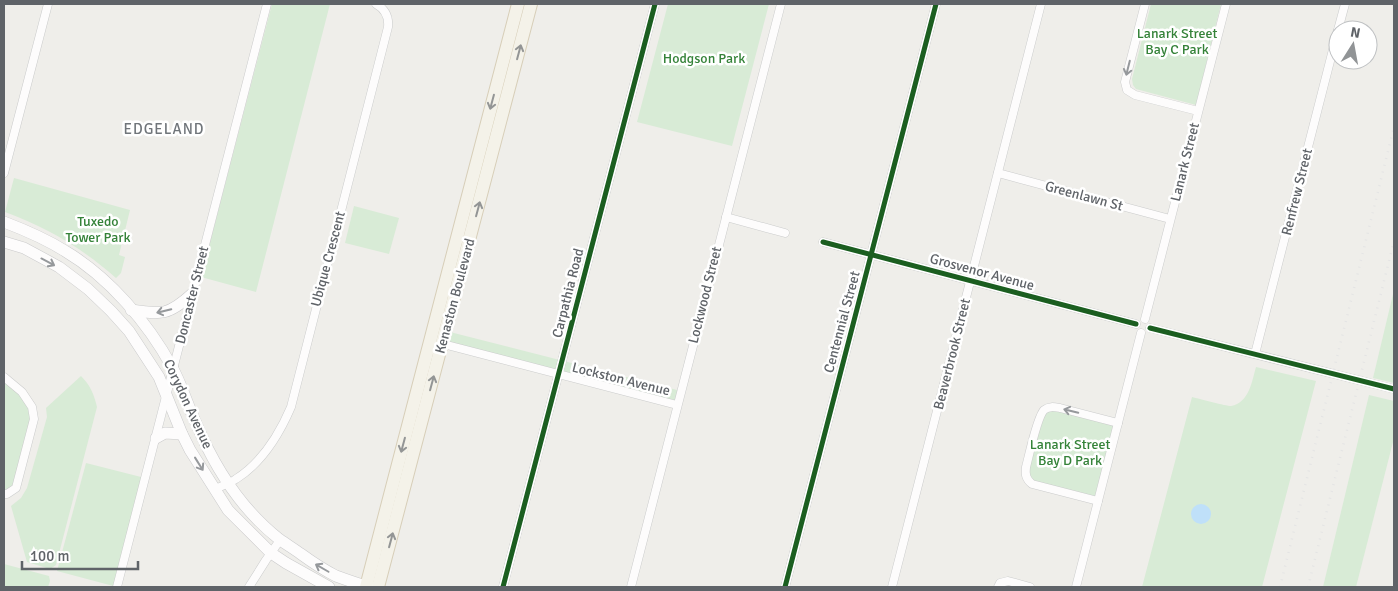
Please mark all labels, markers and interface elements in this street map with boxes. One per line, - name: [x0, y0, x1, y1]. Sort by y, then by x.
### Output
- north arrow: [1328, 20, 1378, 70]
- text: N: [1349, 23, 1362, 42]
- park label: Lanark Street Bay C Park: [1137, 25, 1217, 58]
- one-way arrow: [514, 44, 524, 60]
- park label: Hodgson Park: [663, 50, 745, 67]
- one-way arrow: [1123, 59, 1133, 75]
- one-way arrow: [487, 93, 496, 109]
- district label: EDGELAND: [123, 120, 205, 138]
- street label: Lanark Street: [1167, 121, 1203, 203]
- street label: Renfrew Street: [1278, 147, 1316, 237]
- street label: Greenlawn St: [1043, 177, 1125, 215]
- one-way arrow: [474, 201, 483, 217]
- street label: Ubique Crescent: [307, 209, 349, 309]
- park label: Tuxedo Tower Park: [66, 213, 130, 246]
- street label: Kenaston Boulevard: [431, 236, 479, 356]
- street label: Doncaster Street: [172, 244, 212, 346]
- street label: Lockwood Street: [685, 245, 725, 345]
- street label: Carpathia Road: [549, 247, 587, 339]
- street label: Grosvenor Avenue: [928, 250, 1036, 294]
- one-way arrow: [41, 257, 55, 267]
- street label: Centennial Street: [820, 269, 864, 375]
- street label: Beaverbrook Street: [930, 296, 974, 411]
- one-way arrow: [157, 307, 173, 316]
- street label: Corydon Avenue: [160, 357, 216, 451]
- street label: Lockston Avenue: [570, 359, 672, 399]
- one-way arrow: [428, 376, 438, 392]
- one-way arrow: [1063, 405, 1079, 415]
- park label: Lanark Street Bay D Park: [1030, 436, 1110, 469]
- one-way arrow: [398, 437, 407, 453]
- one-way arrow: [195, 457, 205, 471]
- one-way arrow: [386, 533, 396, 549]
- scale bar: [22, 538, 139, 570]
- text: 100 m: [30, 547, 70, 565]
- one-way arrow: [315, 562, 329, 572]

